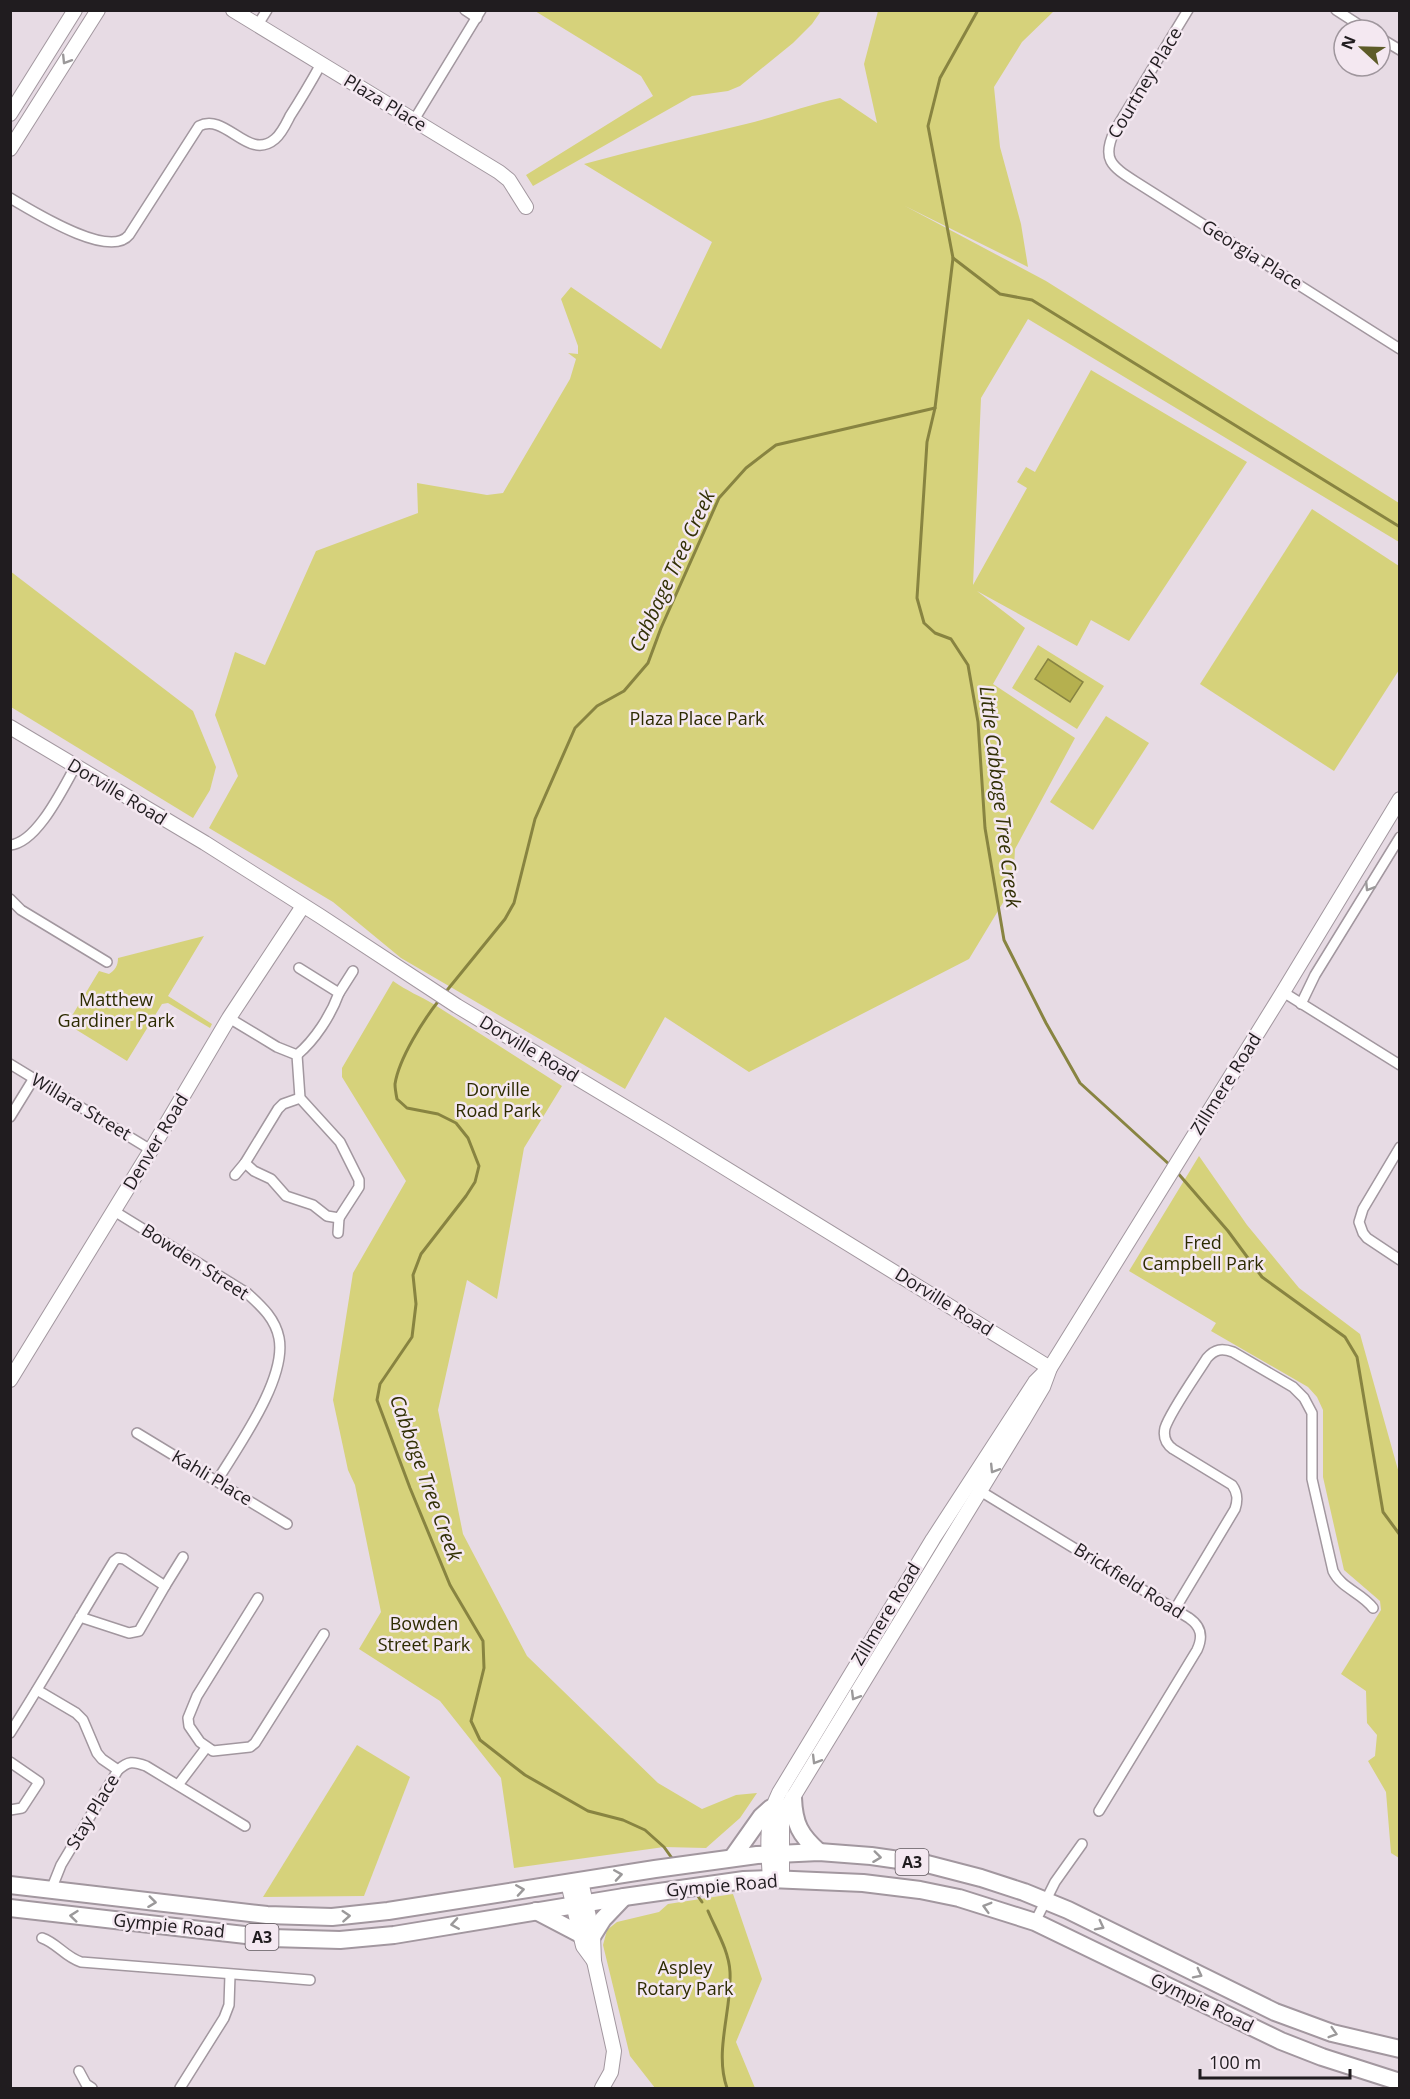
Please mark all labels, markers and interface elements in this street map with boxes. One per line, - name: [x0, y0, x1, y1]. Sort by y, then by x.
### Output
- north arrow: [1332, 18, 1392, 78]
- street label: Courtney Place: [1101, 22, 1187, 143]
- text: N: [1335, 32, 1361, 53]
- one-way arrow: [62, 54, 74, 64]
- street label: Plaza Place: [340, 68, 431, 136]
- street label: Georgia Place: [1198, 214, 1307, 295]
- water label: Cabbage Tree Creek: [622, 485, 721, 656]
- water label: Little Cabbage Tree Creek: [973, 684, 1028, 911]
- park label: Plaza Place Park: [630, 706, 765, 730]
- street label: Dorville Road: [64, 752, 172, 830]
- one-way arrow: [1364, 881, 1376, 891]
- park label: Matthew Gardiner Park: [58, 987, 175, 1032]
- street label: Dorville Road: [476, 1009, 584, 1087]
- street label: Zillmere Road: [1184, 1028, 1266, 1139]
- street label: Willara Street: [27, 1067, 136, 1145]
- park label: Dorville Road Park: [455, 1077, 541, 1122]
- street label: Denver Road: [117, 1089, 193, 1194]
- street label: Bowden Street: [137, 1217, 254, 1305]
- park label: Fred Campbell Park: [1142, 1230, 1264, 1275]
- street label: Dorville Road: [891, 1261, 998, 1341]
- water label: Cabbage Tree Creek: [384, 1391, 470, 1566]
- street label: Kahli Place: [168, 1444, 257, 1511]
- one-way arrow: [989, 1463, 1001, 1473]
- street label: Brickfield Road: [1070, 1537, 1189, 1624]
- street label: Zillmere Road: [845, 1558, 925, 1669]
- park label: Bowden Street Park: [378, 1611, 471, 1656]
- one-way arrow: [851, 1690, 863, 1700]
- one-way arrow: [812, 1754, 824, 1764]
- street label: Stay Place: [60, 1769, 124, 1854]
- road number: A3: [896, 1849, 928, 1875]
- one-way arrow: [873, 1850, 882, 1863]
- street label: Gympie Road: [665, 1868, 779, 1902]
- one-way arrow: [613, 1869, 623, 1882]
- one-way arrow: [514, 1884, 524, 1897]
- one-way arrow: [147, 1895, 157, 1907]
- one-way arrow: [982, 1901, 992, 1914]
- street label: Gympie Road: [112, 1907, 226, 1943]
- one-way arrow: [342, 1909, 351, 1922]
- one-way arrow: [69, 1910, 78, 1922]
- one-way arrow: [450, 1918, 460, 1930]
- one-way arrow: [1093, 1918, 1104, 1930]
- road number: A3: [246, 1924, 278, 1950]
- park label: Aspley Rotary Park: [636, 1955, 734, 2000]
- street label: Gympie Road: [1147, 1967, 1258, 2037]
- one-way arrow: [1192, 1967, 1203, 1979]
- one-way arrow: [1327, 2026, 1338, 2038]
- scale bar: [1200, 2042, 1350, 2080]
- text: 100 m: [1209, 2050, 1261, 2074]

